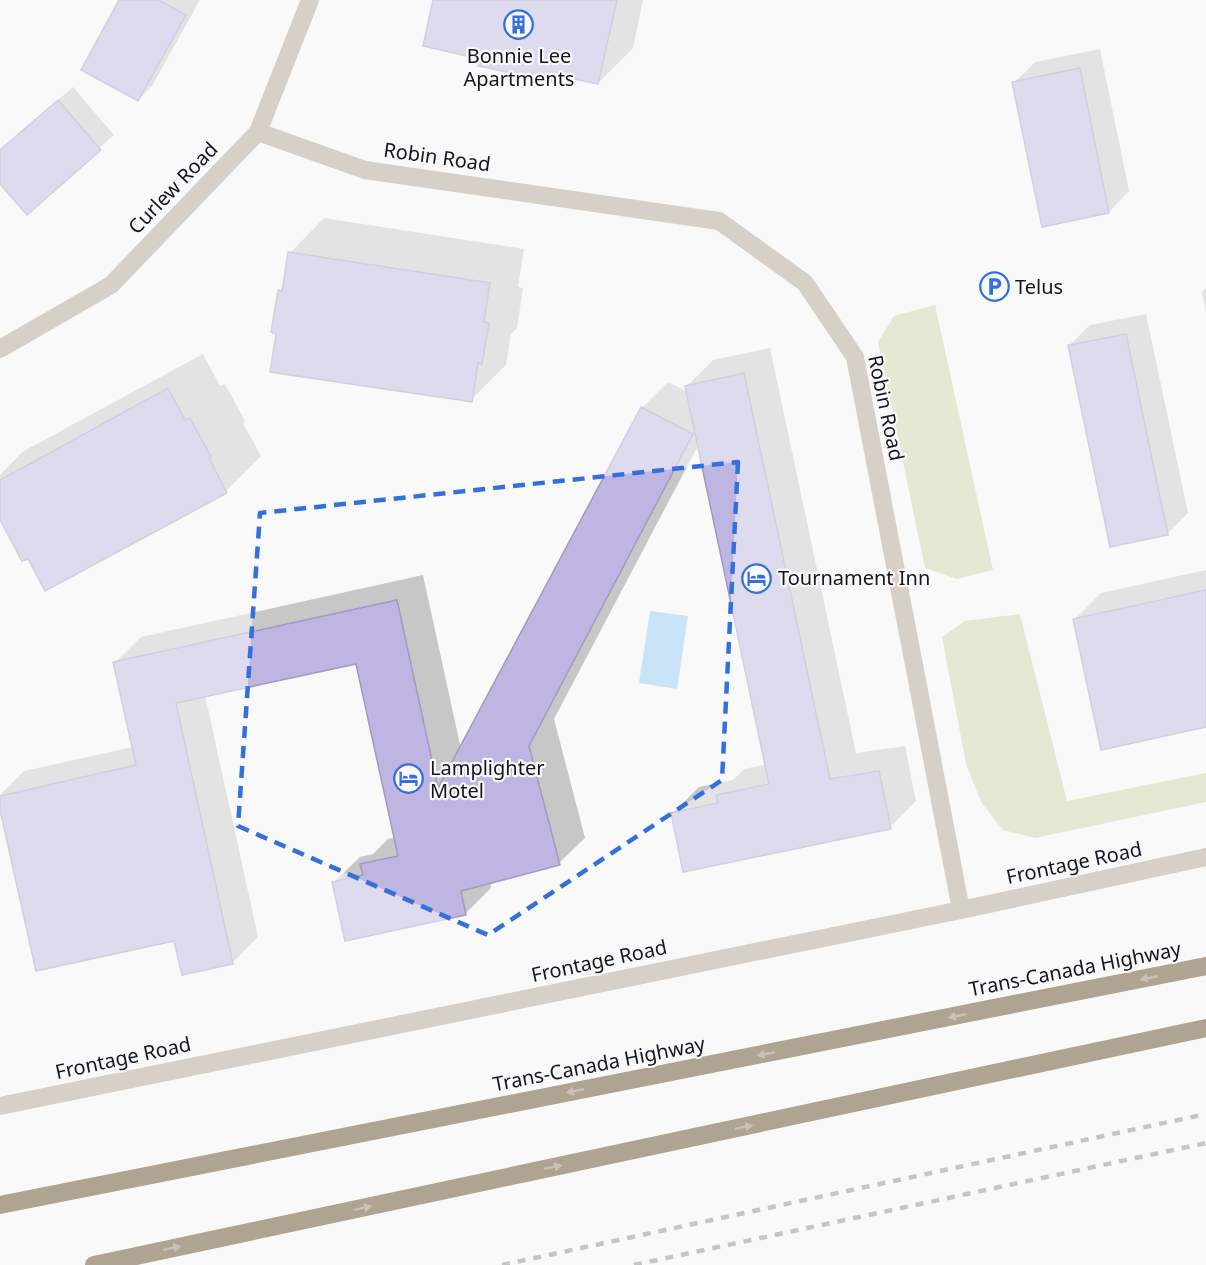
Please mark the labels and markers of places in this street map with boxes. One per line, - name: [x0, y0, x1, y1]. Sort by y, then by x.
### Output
- building icon: Bonnie Lee Apartments: [503, 9, 535, 41]
- place label: Bonnie Lee Apartments: [464, 42, 574, 92]
- parking icon: Telus: [978, 271, 1010, 303]
- place label: Telus: [1015, 273, 1063, 300]
- hotel icon: Tournament Inn: [741, 562, 773, 594]
- place label: Tournament Inn: [778, 564, 930, 591]
- place label: Lamplighter Motel: [430, 754, 544, 804]
- hotel icon: Lamplighter Motel: [393, 763, 425, 795]

